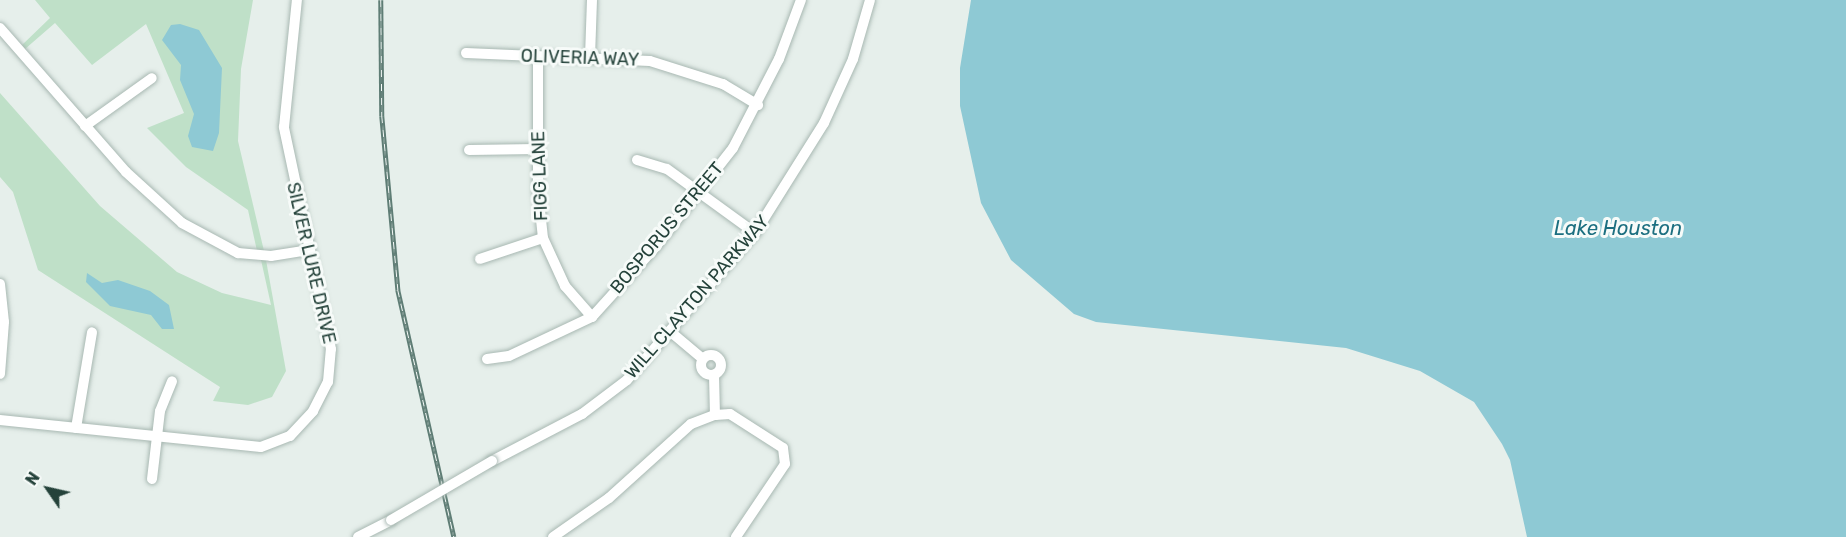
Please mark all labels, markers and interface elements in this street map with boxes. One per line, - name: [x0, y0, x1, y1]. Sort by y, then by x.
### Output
- street label: OLIVERIA WAY: [520, 45, 640, 71]
- street label: FIGG LANE: [528, 131, 552, 221]
- street label: BOSPORUS STREET: [606, 158, 728, 298]
- street label: SILVER LURE DRIVE: [282, 180, 340, 346]
- street label: WILL CLAYTON PARKWAY: [620, 211, 774, 383]
- water label: Lake Houston: [1554, 216, 1682, 240]
- north arrow: [18, 459, 78, 519]
- text: N: [22, 469, 44, 489]

